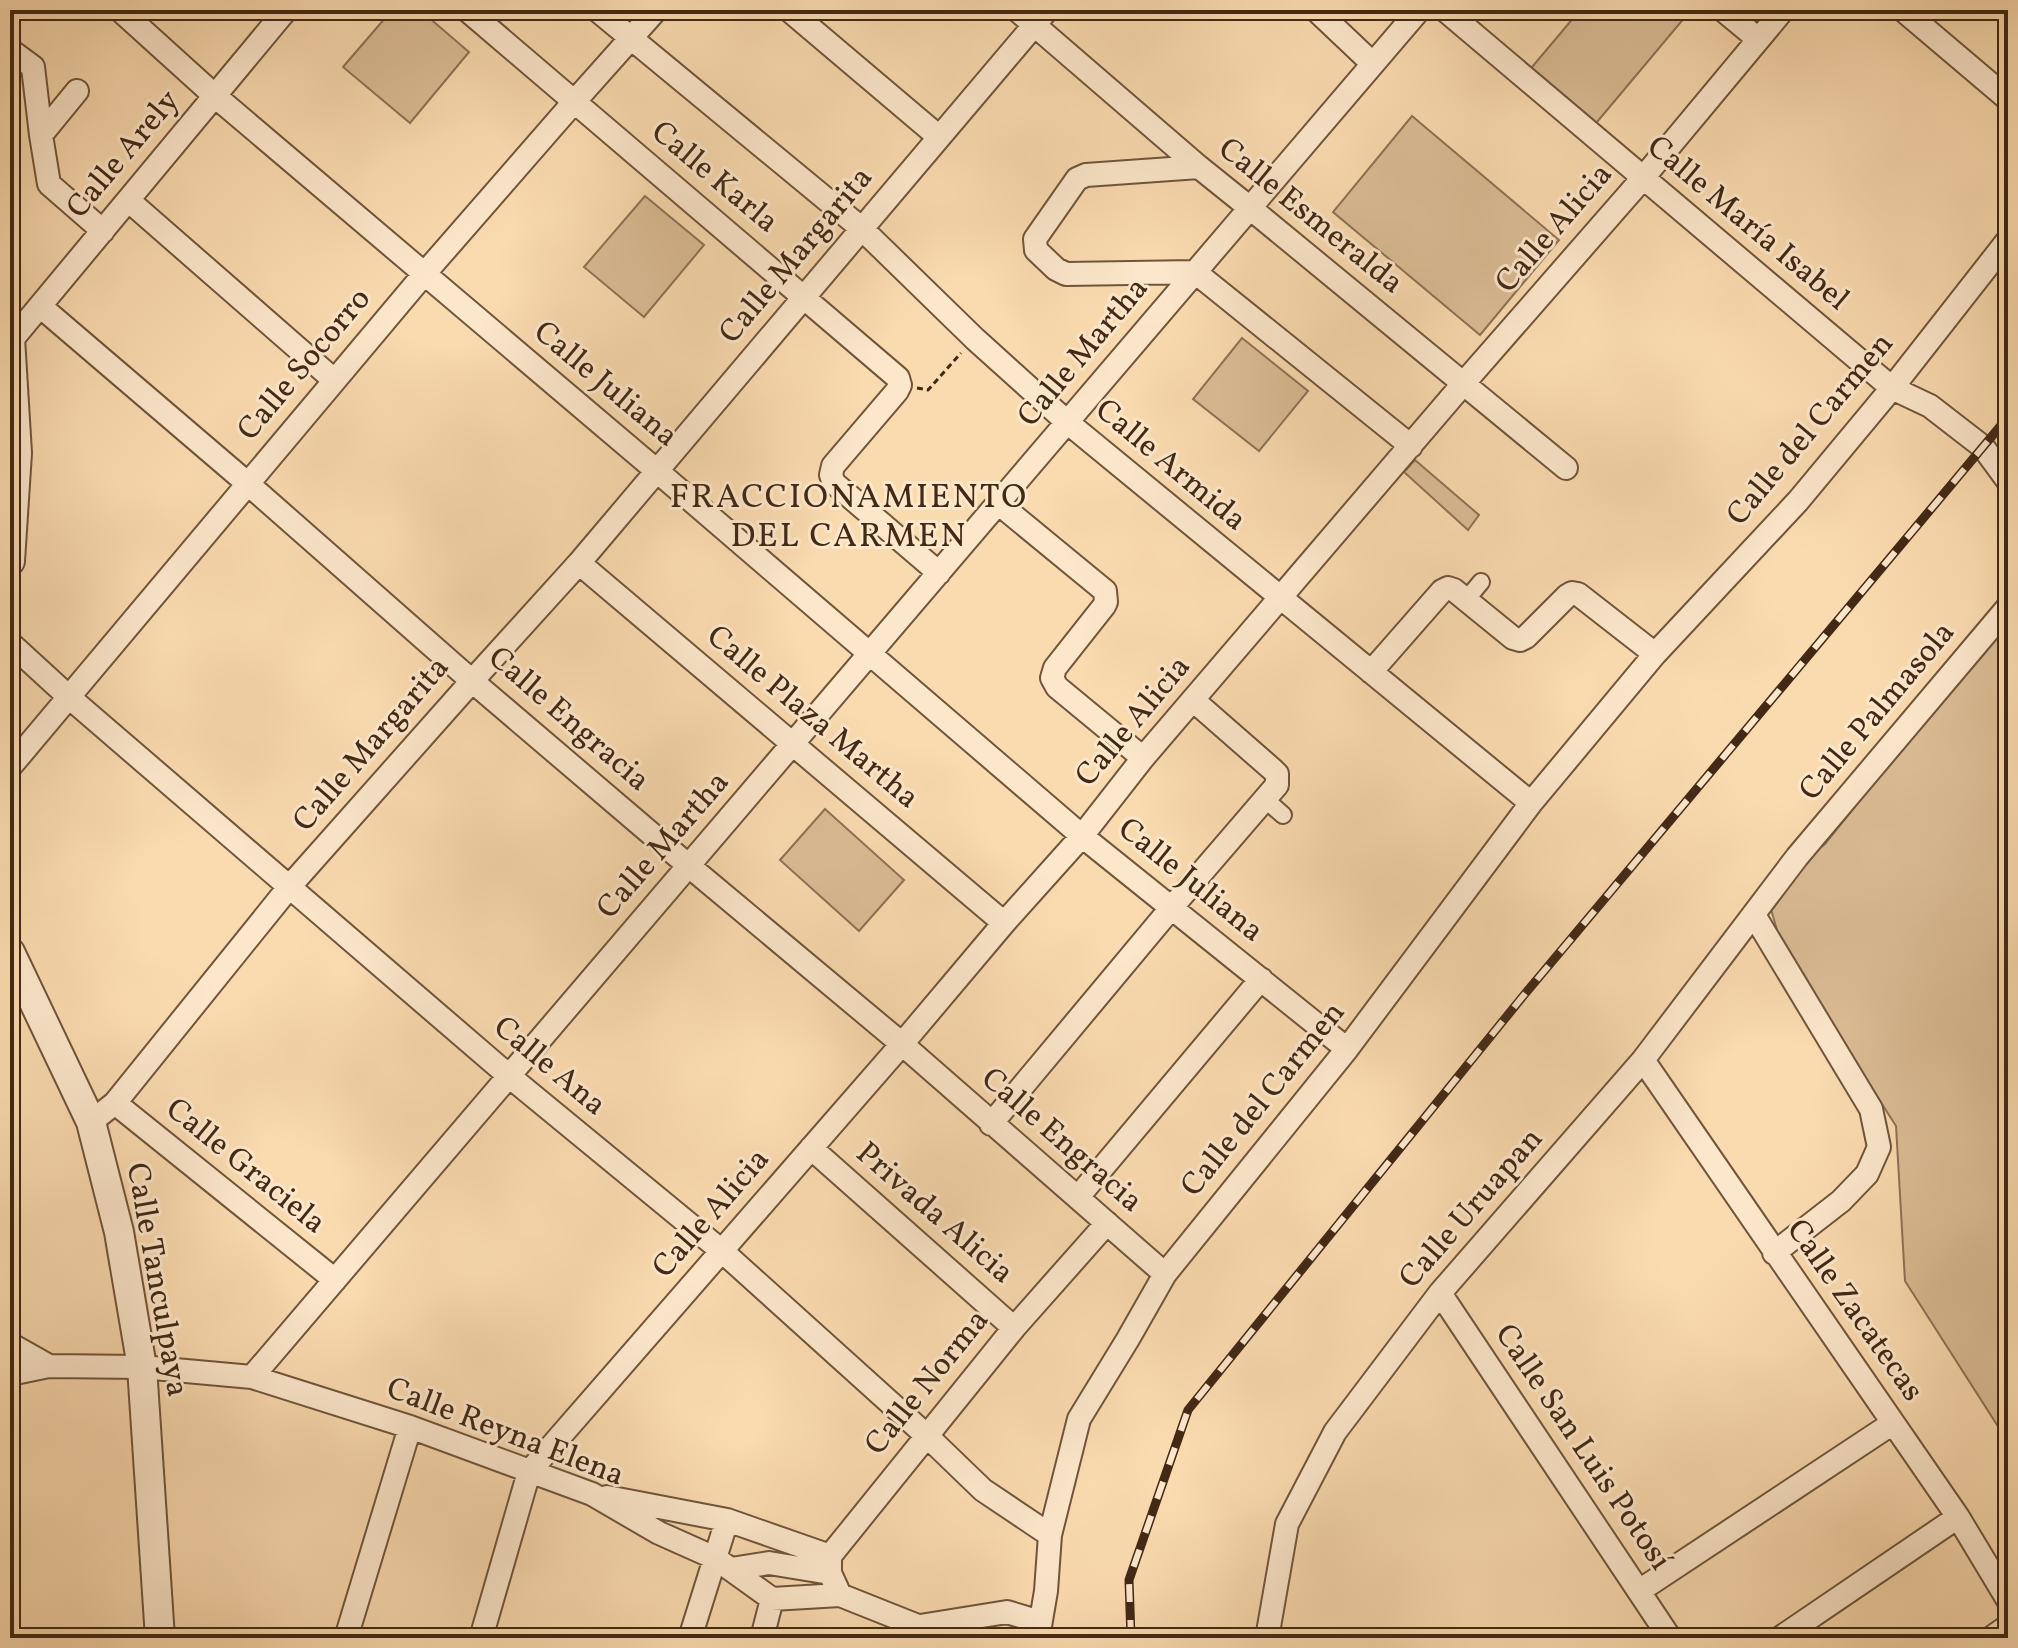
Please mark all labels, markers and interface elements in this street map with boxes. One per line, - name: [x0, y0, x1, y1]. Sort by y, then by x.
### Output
- street label: Calle Arely: [57, 81, 191, 229]
- street label: Calle Karla: [641, 112, 787, 244]
- street label: Calle María Isabel: [1636, 126, 1858, 322]
- street label: Calle Esmeralda: [1208, 129, 1412, 305]
- street label: Calle Alicia: [1486, 155, 1624, 303]
- street label: Calle Margarita: [710, 158, 884, 354]
- street label: Calle Martha: [1008, 269, 1160, 437]
- street label: Calle Socorro: [228, 279, 382, 451]
- street label: Calle Juliana: [523, 311, 687, 459]
- street label: Calle del Carmen: [1717, 324, 1905, 536]
- street label: Calle Armida: [1085, 390, 1255, 542]
- district label: FRACCIONAMIENTO DEL CARMEN: [670, 475, 1028, 561]
- street label: Calle Palmasola: [1790, 613, 1966, 811]
- street label: Calle Plaza Martha: [696, 616, 928, 820]
- street label: Calle Engracia: [478, 637, 658, 803]
- street label: Calle Alicia: [1066, 647, 1202, 797]
- street label: Calle Margarita: [284, 648, 460, 842]
- street label: Calle Martha: [587, 763, 741, 929]
- street label: Calle Juliana: [1108, 808, 1272, 954]
- street label: Calle del Carmen: [1172, 993, 1356, 1207]
- street label: Calle Ana: [483, 1007, 615, 1127]
- street label: Calle Engracia: [971, 1058, 1151, 1224]
- street label: Calle Graciela: [155, 1089, 335, 1245]
- street label: Calle Uruapan: [1390, 1119, 1554, 1299]
- street label: Privada Alicia: [845, 1133, 1023, 1295]
- street label: Calle Alicia: [643, 1140, 781, 1288]
- street label: Calle Tanculpaya: [114, 1160, 198, 1400]
- street label: Calle Zacatecas: [1775, 1211, 1933, 1411]
- street label: Calle Norma: [856, 1301, 1000, 1465]
- street label: Calle San Luis Potosí: [1483, 1316, 1681, 1580]
- street label: Calle Reyna Elena: [380, 1367, 630, 1499]

